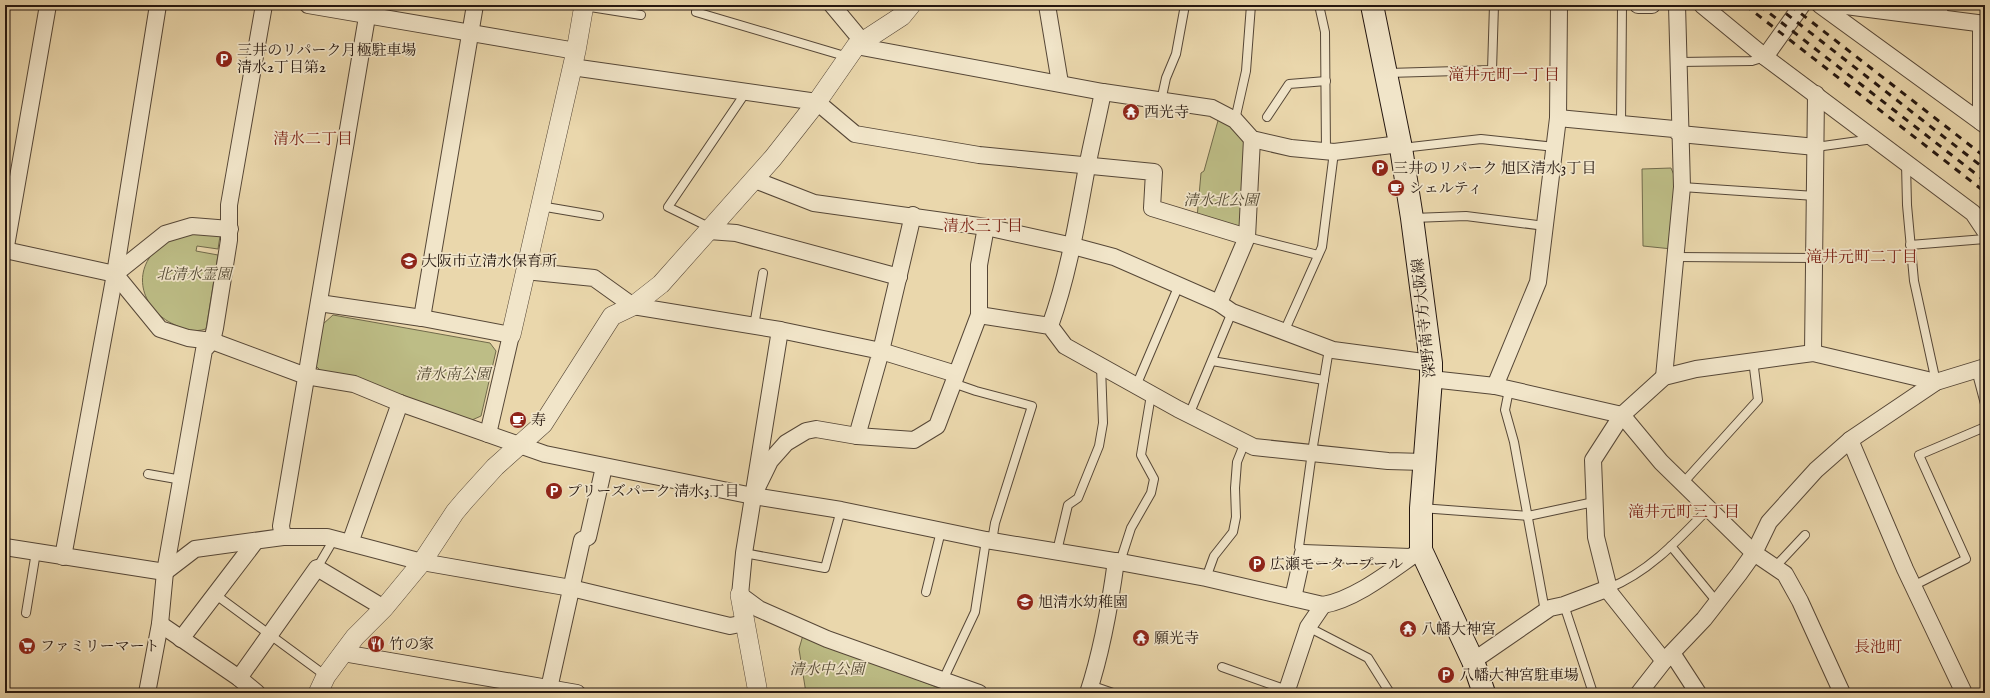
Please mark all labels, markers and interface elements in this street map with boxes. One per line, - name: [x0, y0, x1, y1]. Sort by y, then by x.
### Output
- place label: 三井のリパーク月極駐車場 清水2丁目第2: [237, 41, 417, 77]
- parking icon: 三井のリパーク月極駐車場 清水2丁目第2: [214, 49, 234, 69]
- district label: 滝井元町一丁目: [1448, 66, 1560, 86]
- temple icon: 西光寺: [1121, 102, 1141, 122]
- place label: 西光寺: [1144, 103, 1189, 122]
- district label: 清水二丁目: [273, 130, 353, 150]
- parking icon: 三井のリパーク 旭区清水3丁目: [1370, 158, 1390, 178]
- place label: 三井のリパーク 旭区清水3丁目: [1393, 159, 1596, 178]
- cafe icon: シェルティ: [1386, 178, 1406, 198]
- place label: シェルティ: [1409, 179, 1483, 198]
- park label: 清水北公園: [1183, 191, 1261, 210]
- district label: 清水三丁目: [943, 217, 1023, 237]
- district label: 滝井元町二丁目: [1806, 248, 1918, 268]
- school or university icon: 大阪市立清水保育所: [399, 251, 419, 271]
- place label: 大阪市立清水保育所: [422, 252, 557, 271]
- street label: 深野南寺方大阪線: [1408, 257, 1440, 379]
- park label: 北清水霊園: [156, 265, 234, 284]
- park label: 清水南公園: [415, 365, 493, 384]
- cafe icon: 寿: [508, 410, 528, 430]
- place label: 寿: [531, 411, 546, 430]
- parking icon: プリーズパーク 清水3丁目: [544, 481, 564, 501]
- place label: プリーズパーク 清水3丁目: [567, 482, 740, 501]
- district label: 滝井元町三丁目: [1628, 503, 1740, 523]
- parking icon: 広瀬モータープール: [1247, 554, 1267, 574]
- place label: 広瀬モータープール: [1270, 555, 1403, 574]
- school or university icon: 旭清水幼稚園: [1015, 592, 1035, 612]
- place label: 旭清水幼稚園: [1038, 593, 1128, 612]
- temple icon: 八幡大神宮: [1398, 619, 1418, 639]
- place label: 八幡大神宮: [1421, 620, 1496, 639]
- temple icon: 願光寺: [1131, 628, 1151, 648]
- place label: 願光寺: [1154, 629, 1199, 648]
- restaurant icon: 竹の家: [366, 634, 386, 654]
- place label: 竹の家: [389, 635, 434, 654]
- supermarket icon: ファミリーマート: [17, 636, 37, 656]
- place label: ファミリーマート: [40, 637, 160, 656]
- district label: 長池町: [1854, 638, 1902, 658]
- park label: 清水中公園: [789, 660, 867, 679]
- parking icon: 八幡大神宮駐車場: [1436, 665, 1456, 685]
- place label: 八幡大神宮駐車場: [1459, 666, 1579, 685]

